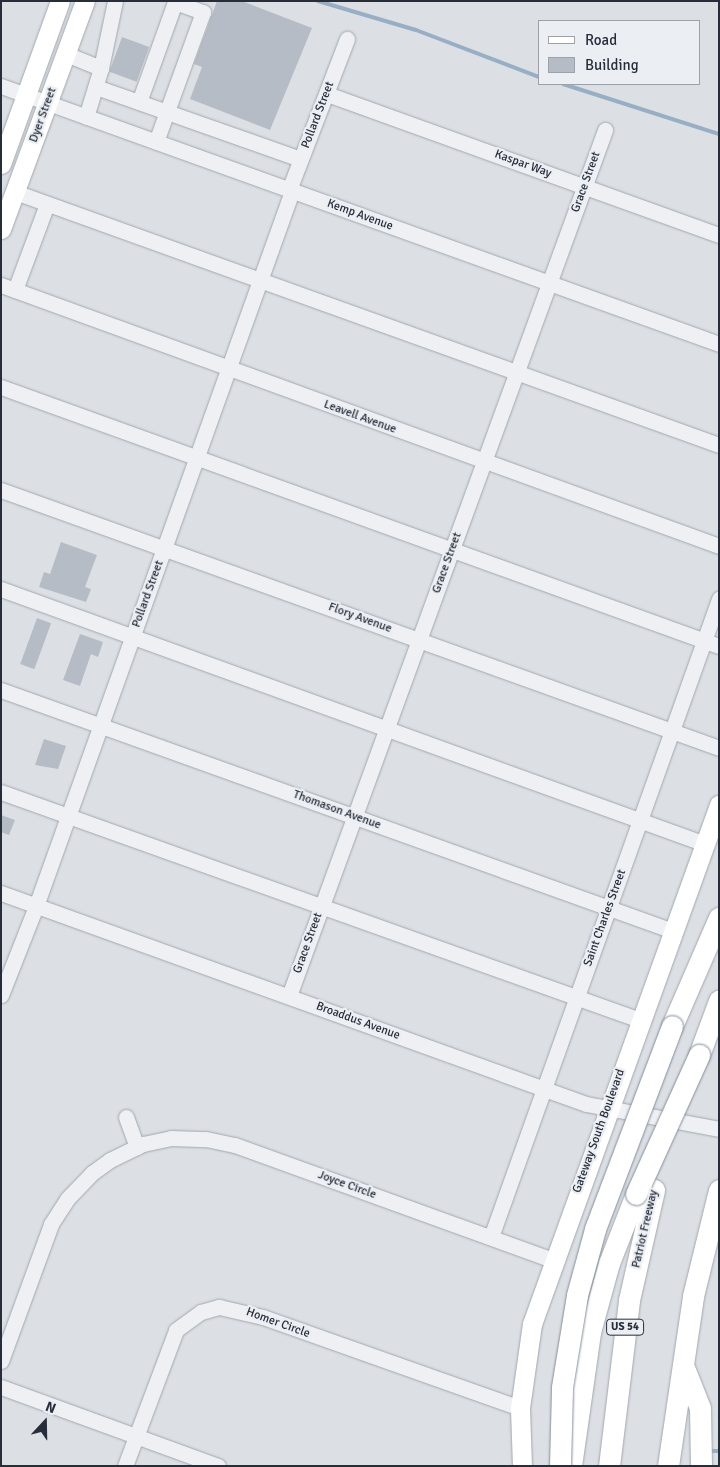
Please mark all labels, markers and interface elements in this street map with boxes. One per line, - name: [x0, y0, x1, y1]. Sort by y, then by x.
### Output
- legend: [538, 20, 700, 85]
- text: Road: [585, 31, 617, 49]
- text: Building: [585, 56, 639, 74]
- street label: Pollard Street: [299, 80, 337, 150]
- street label: Dyer Street: [26, 85, 60, 145]
- street label: Kaspar Way: [493, 147, 553, 181]
- street label: Grace Street: [568, 150, 604, 214]
- street label: Kemp Avenue: [325, 196, 395, 234]
- street label: Leavell Avenue: [322, 397, 398, 437]
- street label: Grace Street: [429, 531, 465, 595]
- street label: Pollard Street: [129, 559, 167, 629]
- street label: Flory Avenue: [326, 600, 394, 636]
- street label: Thomason Avenue: [291, 787, 383, 833]
- street label: Saint Charles Street: [581, 867, 629, 969]
- street label: Grace Street: [290, 911, 326, 975]
- street label: Broaddus Avenue: [314, 999, 402, 1043]
- street label: Gateway South Boulevard: [570, 1067, 628, 1195]
- street label: Joyce Circle: [316, 1168, 378, 1202]
- street label: Patriot Freeway: [629, 1189, 661, 1269]
- street label: Homer Circle: [244, 1305, 312, 1341]
- road number: US 54: [605, 1318, 645, 1335]
- north arrow: [20, 1397, 70, 1447]
- text: N: [43, 1398, 58, 1417]

